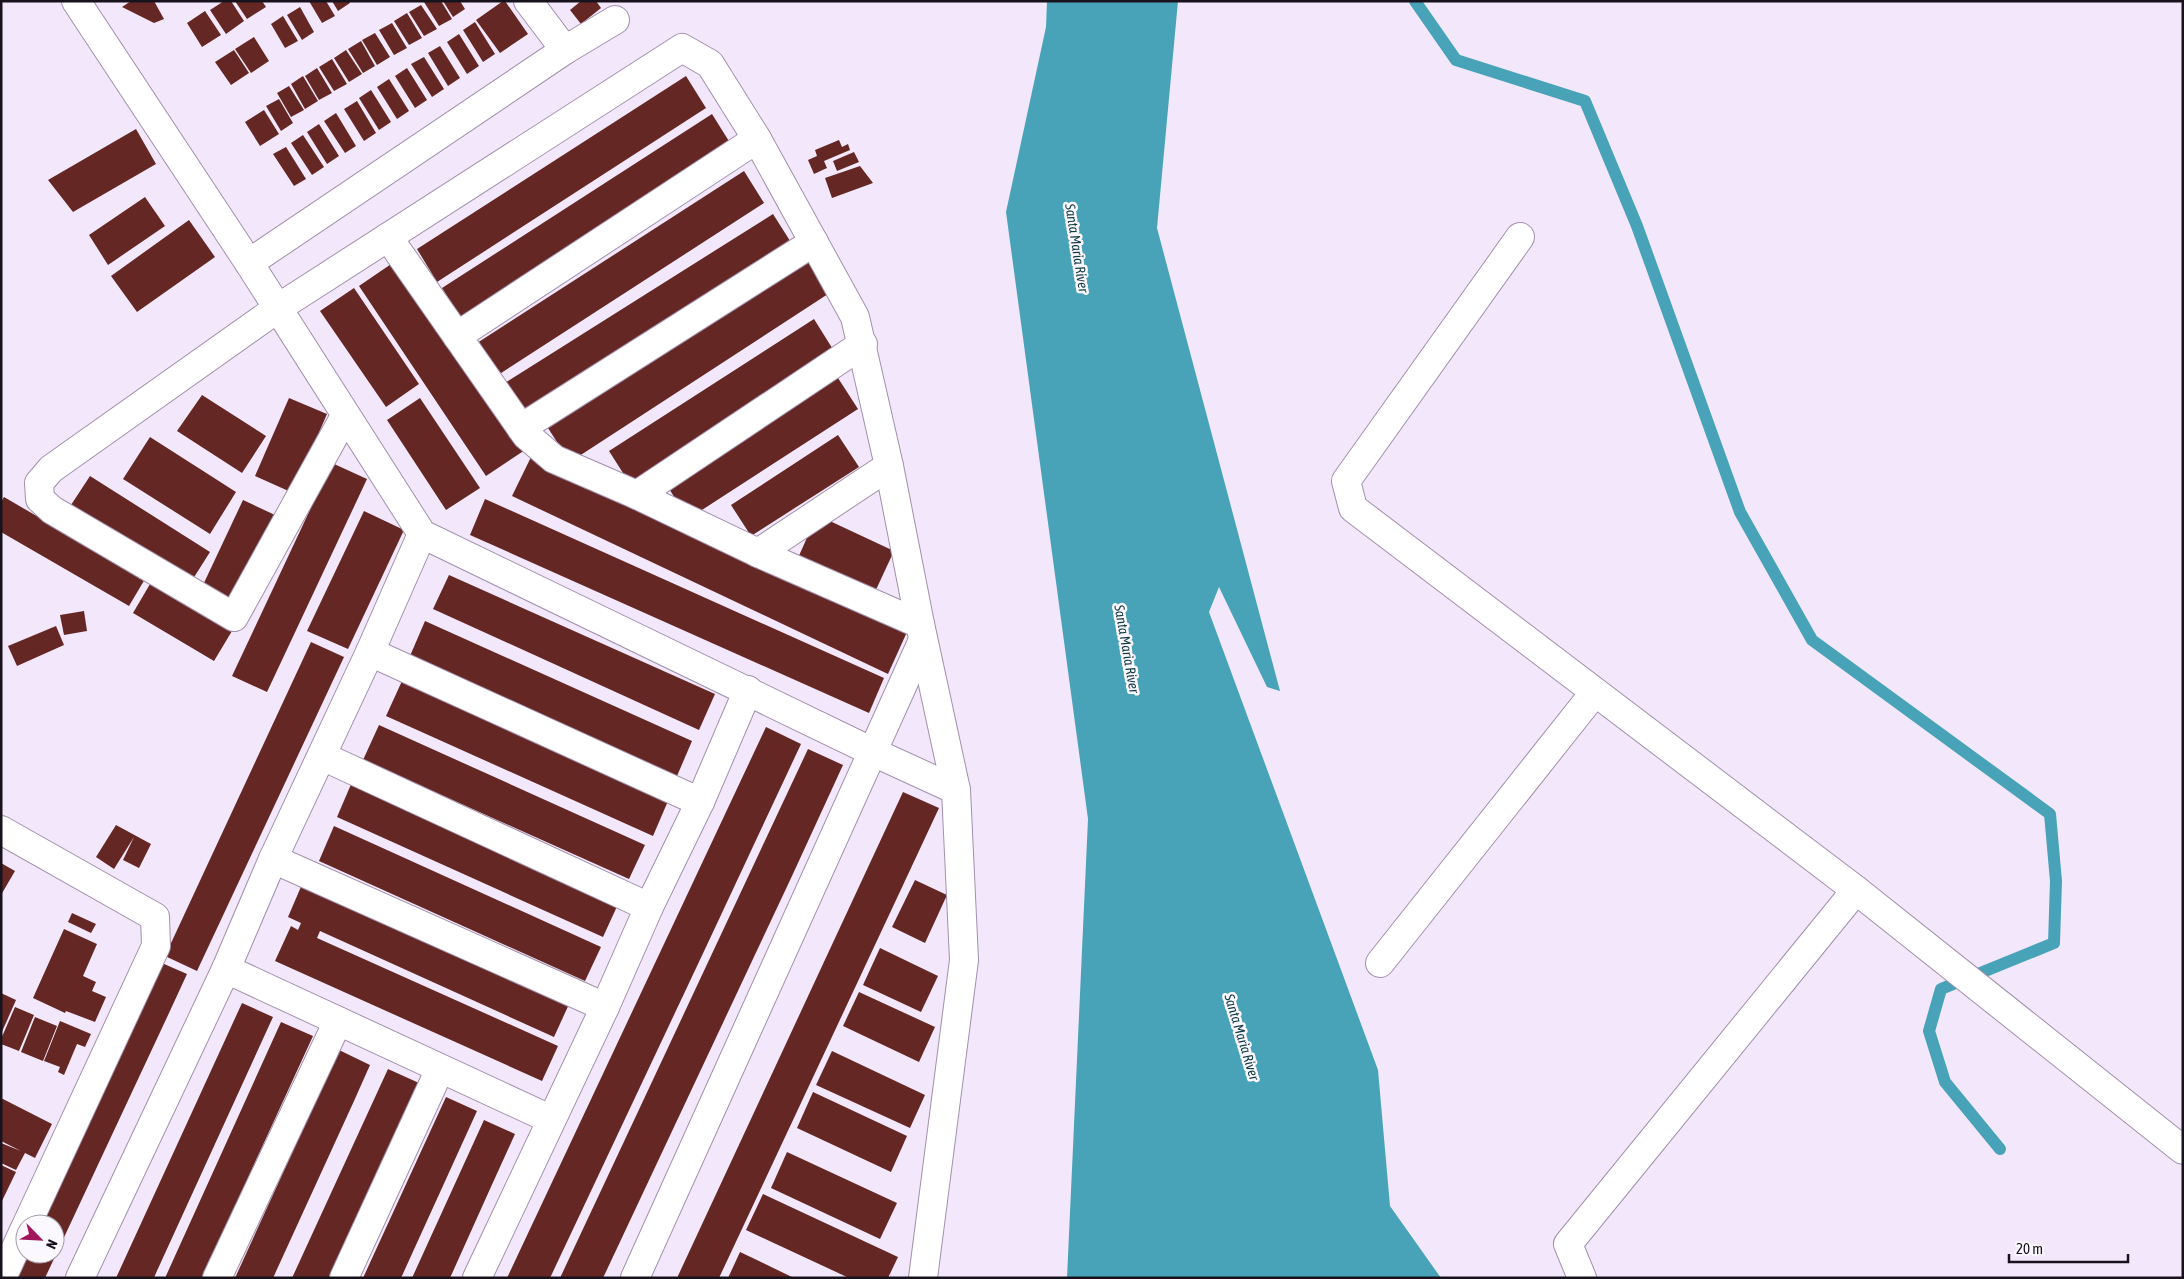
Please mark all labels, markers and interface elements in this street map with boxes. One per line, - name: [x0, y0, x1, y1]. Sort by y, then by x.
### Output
- water label: Santa Maria River: [1062, 202, 1092, 294]
- water label: Santa Maria River: [1111, 603, 1143, 695]
- water label: Santa Maria River: [1221, 991, 1263, 1083]
- north arrow: [15, 1214, 65, 1264]
- scale bar: [2009, 1232, 2128, 1264]
- text: N: [43, 1237, 61, 1251]
- text: 20 m: [2016, 1240, 2043, 1257]

